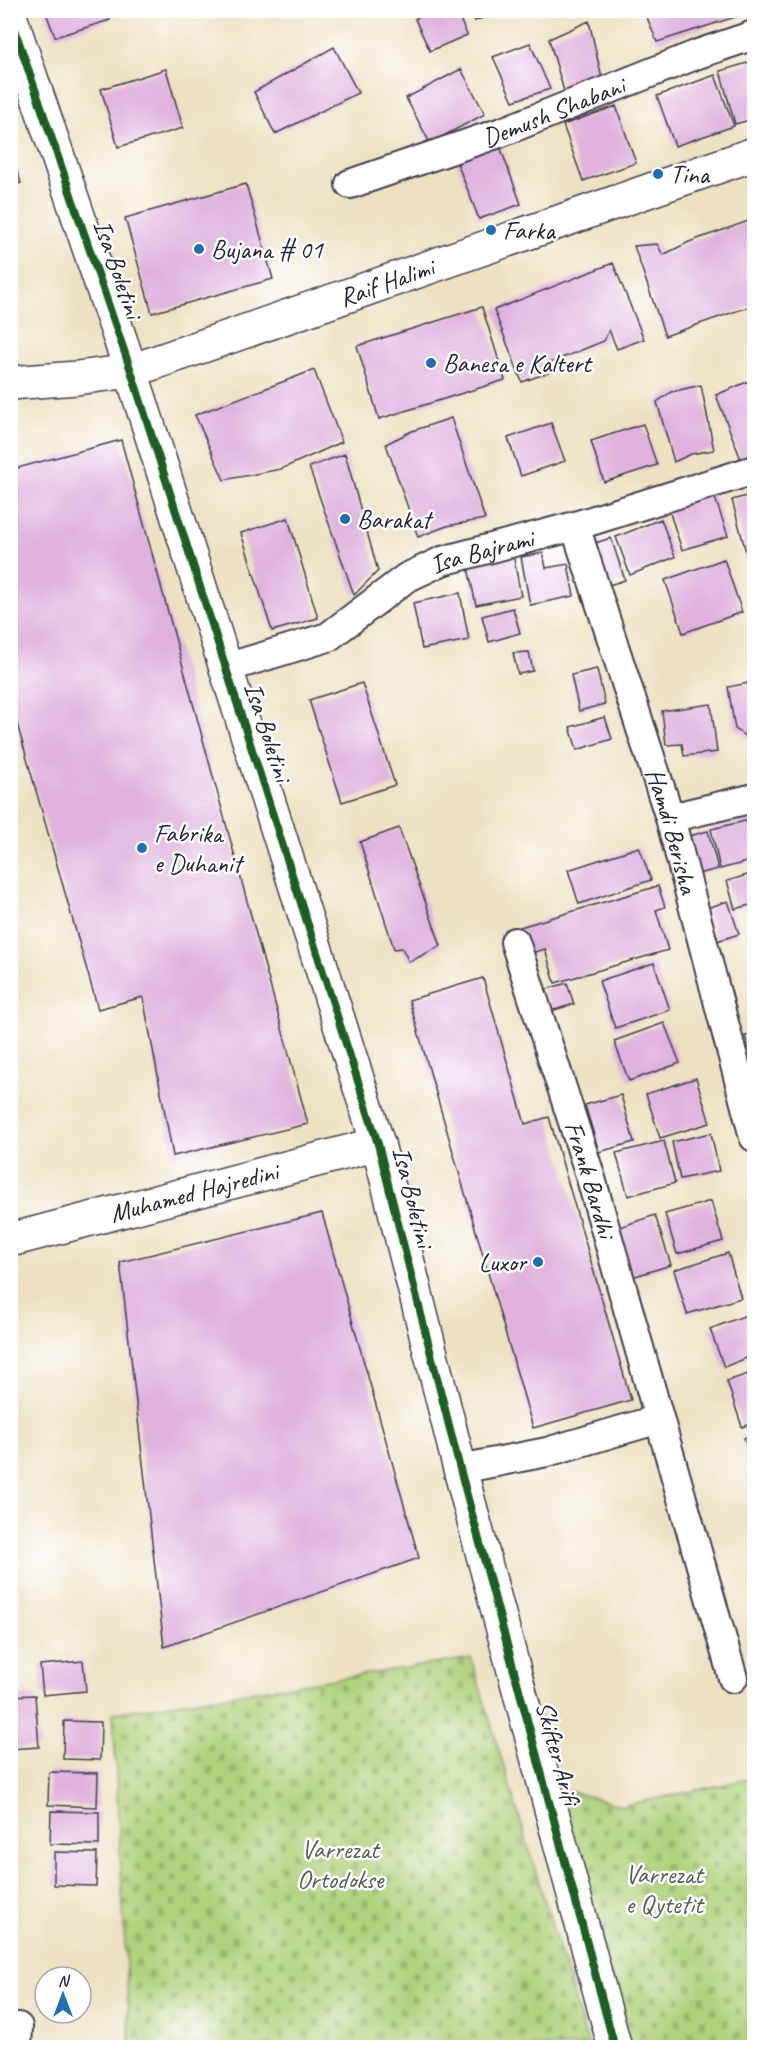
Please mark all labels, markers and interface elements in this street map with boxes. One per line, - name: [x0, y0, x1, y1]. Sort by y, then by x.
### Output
- street label: Demush Shabani: [478, 67, 632, 154]
- place label: Tina: [670, 158, 710, 191]
- marker: Tina: [651, 167, 665, 181]
- place label: Farka: [503, 214, 556, 247]
- street label: Isa Boletini: [86, 215, 151, 326]
- marker: Farka: [484, 223, 498, 237]
- place label: Bujana # 01: [211, 233, 324, 266]
- marker: Bujana # 01: [192, 242, 206, 256]
- street label: Raif Halimi: [335, 249, 441, 314]
- place label: Banesa e Kaltert: [443, 347, 593, 380]
- marker: Banesa e Kaltert: [424, 356, 438, 370]
- place label: Barakat: [357, 503, 434, 536]
- marker: Barakat: [338, 512, 352, 526]
- street label: Isa Bajrami: [424, 520, 540, 581]
- street label: Isa Boletini: [237, 678, 300, 789]
- street label: Hamdi Berisha: [638, 764, 706, 899]
- place label: Fabrika e Duhanit: [154, 817, 245, 880]
- marker: Fabrika e Duhanit: [135, 841, 149, 855]
- street label: Frank Bardhi: [557, 1117, 624, 1244]
- street label: Isa Boletini: [385, 1143, 442, 1254]
- street label: Muhamed Hajredini: [106, 1154, 284, 1230]
- place label: Luxor: [479, 1246, 528, 1279]
- marker: Luxor: [531, 1255, 545, 1269]
- street label: Skifter Arifi: [528, 1698, 588, 1811]
- park label: Varrezat Ortodokse: [297, 1833, 385, 1896]
- park label: Varrezat e Qytetit: [625, 1858, 705, 1921]
- north arrow: [33, 1965, 93, 2025]
- text: N: [58, 1971, 71, 1991]

